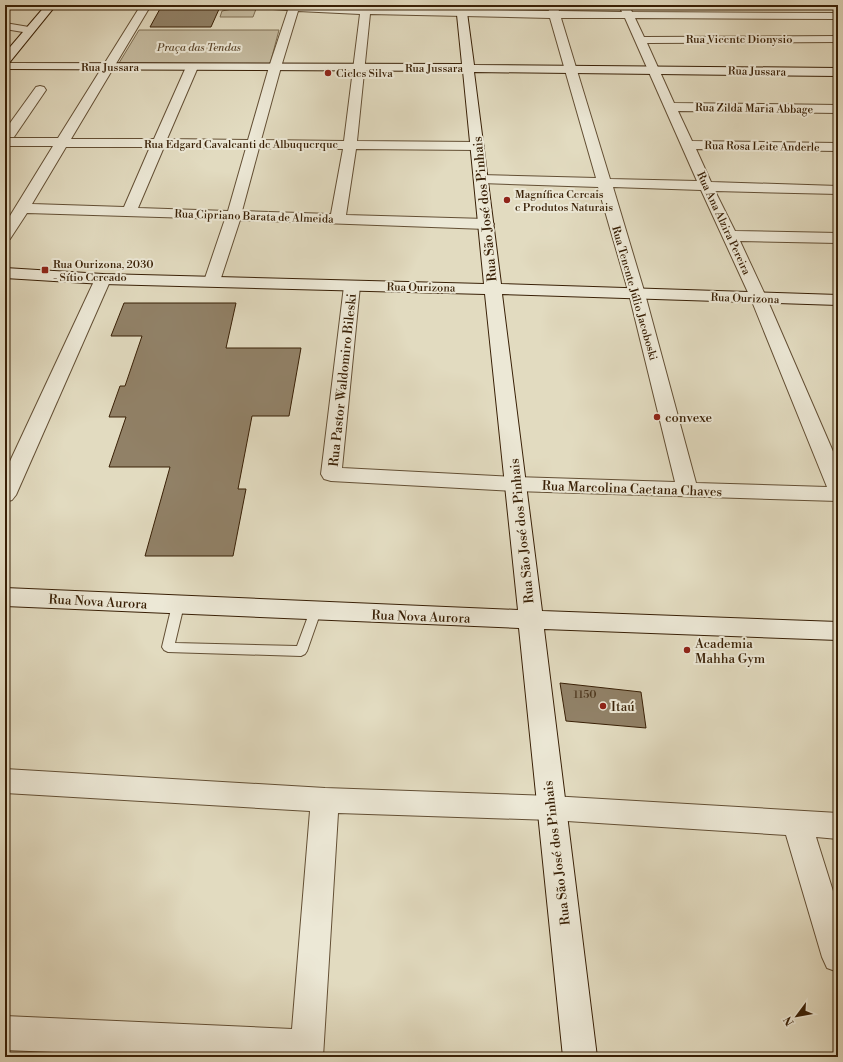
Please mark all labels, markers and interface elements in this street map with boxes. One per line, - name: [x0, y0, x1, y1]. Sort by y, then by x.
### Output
- street label: Rua Vicente Dionysio: [686, 33, 792, 47]
- park label: Praça das Tendas: [156, 41, 241, 55]
- street label: Rua Jussara: [81, 61, 140, 75]
- street label: Rua Jussara: [405, 62, 464, 76]
- street label: Rua Jussara: [728, 64, 787, 80]
- place label: Cicles Silva: [336, 67, 393, 81]
- marker: Cicles Silva: [323, 68, 333, 78]
- street label: Rua Zilda Maria Abbage: [695, 101, 814, 117]
- street label: Rua São José dos Pinhais: [469, 135, 501, 282]
- street label: Rua Edgard Cavalcanti de Albuquerque: [144, 138, 338, 152]
- street label: Rua Rosa Leite Anderle: [704, 139, 820, 155]
- street label: Rua Ana Alzira Pereira: [693, 170, 753, 278]
- place label: Magnífica Cereais e Produtos Naturais: [515, 188, 613, 215]
- marker: Magnífica Cereais e Produtos Naturais: [502, 195, 512, 205]
- street label: Rua Cipriano Barata de Almeida: [174, 207, 334, 227]
- street label: Rua Tenente Júlio Jacoboski: [608, 224, 660, 362]
- place label: Rua Ourizona, 2030 - Sítio Cercado: [53, 258, 154, 285]
- marker: Rua Ourizona, 2030 - Sítio Cercado: [40, 265, 50, 275]
- street label: Rua Ourizona: [386, 280, 456, 296]
- street label: Rua Ourizona: [710, 291, 780, 307]
- street label: Rua Pastor Waldomiro Bileski: [326, 293, 360, 468]
- place label: convexe: [665, 410, 713, 426]
- marker: convexe: [652, 412, 662, 422]
- street label: Rua São José dos Pinhais: [506, 457, 538, 604]
- street label: Rua Marcolina Caetana Chaves: [542, 478, 723, 500]
- street label: Rua Nova Aurora: [48, 591, 148, 613]
- street label: Rua Nova Aurora: [371, 607, 471, 627]
- place label: Academia Mahha Gym: [694, 636, 766, 667]
- marker: Academia Mahha Gym: [682, 645, 692, 655]
- house number: 1150: [573, 688, 597, 702]
- place label: Itaú: [611, 699, 635, 715]
- marker: Itaú: [598, 701, 608, 711]
- street label: Rua São José dos Pinhais: [540, 779, 574, 926]
- north arrow: [777, 996, 817, 1036]
- text: N: [781, 1013, 798, 1028]

